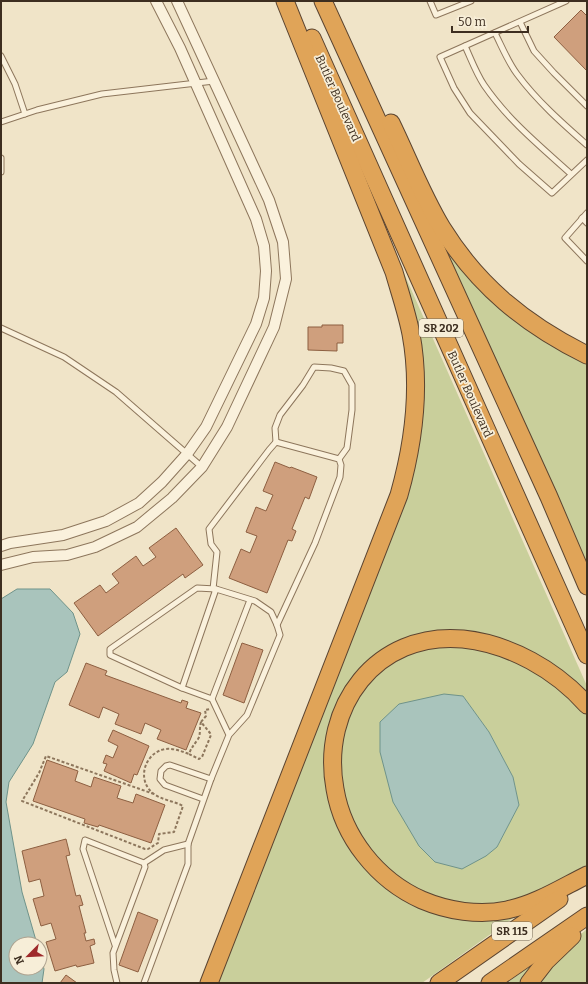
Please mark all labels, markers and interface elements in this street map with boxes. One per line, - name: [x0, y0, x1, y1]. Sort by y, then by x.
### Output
- scale bar: [452, 8, 528, 34]
- text: 50 m: [458, 15, 487, 29]
- street label: Butler Boulevard: [313, 52, 363, 144]
- road number: SR 202: [419, 319, 463, 337]
- street label: Butler Boulevard: [445, 348, 495, 440]
- road number: SR 115: [492, 922, 532, 940]
- north arrow: [8, 936, 48, 976]
- text: N: [11, 953, 27, 966]

